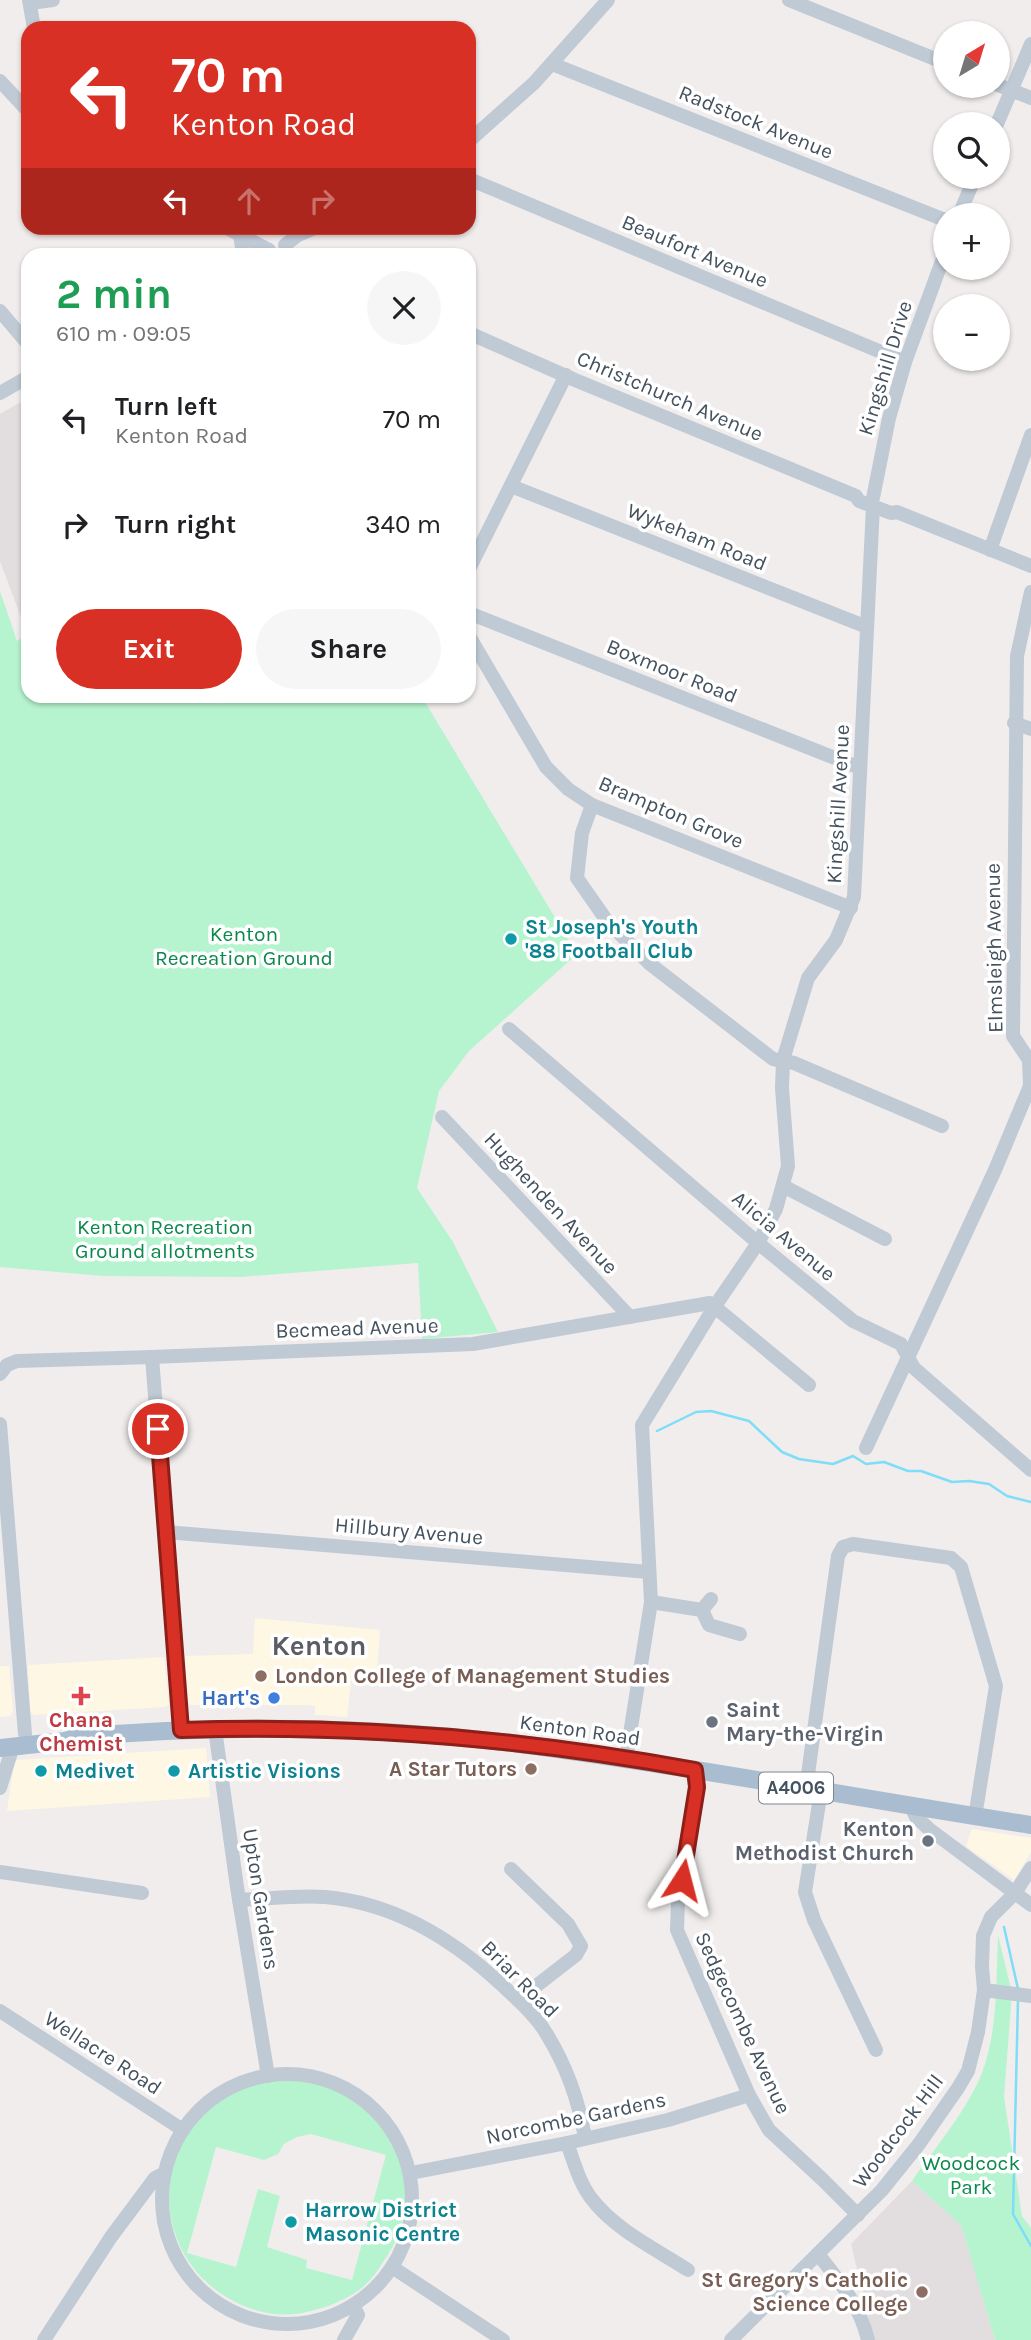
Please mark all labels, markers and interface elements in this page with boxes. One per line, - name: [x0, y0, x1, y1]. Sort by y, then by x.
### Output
- north arrow: [933, 21, 1010, 98]
- map controls: [933, 21, 1010, 371]
- text: 70 m: [171, 47, 285, 104]
- icon: left: [56, 49, 147, 140]
- street label: Radstock Avenue: [675, 80, 837, 164]
- text: Kenton Road: [171, 106, 356, 143]
- button: search: [933, 112, 1010, 189]
- icon: left: [157, 182, 195, 220]
- icon: ahead: [230, 182, 268, 220]
- icon: right: [303, 182, 341, 220]
- button: +: [933, 203, 1010, 280]
- street label: Beaufort Avenue: [618, 209, 772, 293]
- text: 2 min: [56, 269, 172, 319]
- button: close: [367, 271, 441, 345]
- button: −: [933, 294, 1010, 371]
- street label: Kingshill Drive: [853, 298, 917, 438]
- text: 610 m · 09:05: [56, 320, 191, 347]
- street label: Christchurch Avenue: [573, 346, 767, 446]
- text: Turn left: [115, 391, 217, 422]
- icon: left: [56, 401, 94, 439]
- text: 70 m: [383, 404, 441, 435]
- text: Kenton Road: [115, 422, 248, 449]
- street label: Wykeham Road: [624, 498, 770, 576]
- icon: right: [56, 506, 94, 544]
- text: Turn right: [115, 509, 236, 540]
- text: 340 m: [365, 509, 441, 540]
- button: Exit: [56, 609, 242, 689]
- button: Share: [256, 609, 441, 689]
- street label: Boxmoor Road: [603, 634, 741, 708]
- street label: Kingshill Avenue: [822, 724, 854, 884]
- street label: Brampton Grove: [595, 771, 747, 853]
- street label: Elmsleigh Avenue: [981, 863, 1007, 1033]
- place label: St Joseph's Youth '88 Football Club: [525, 915, 698, 963]
- park label: Kenton Recreation Ground: [155, 922, 333, 970]
- marker: St Joseph's Youth '88 Football Club: [503, 931, 519, 947]
- street label: Hughenden Avenue: [479, 1127, 623, 1279]
- street label: Alicia Avenue: [728, 1186, 840, 1286]
- park label: Kenton Recreation Ground allotments: [75, 1215, 255, 1263]
- street label: Becmead Avenue: [275, 1313, 439, 1343]
- pin: [128, 1399, 188, 1459]
- icon: arrive: [139, 1410, 177, 1448]
- street label: Hillbury Avenue: [334, 1513, 484, 1549]
- district label: Kenton: [272, 1629, 366, 1662]
- place label: London College of Management Studies: [275, 1664, 670, 1688]
- marker: London College of Management Studies: [253, 1668, 269, 1684]
- place label: Hart's: [202, 1686, 260, 1710]
- marker: Chana Chemist: [73, 1688, 89, 1704]
- marker: Hart's: [266, 1690, 282, 1706]
- place label: Saint Mary-the-Virgin: [726, 1698, 883, 1746]
- place label: Chana Chemist: [39, 1708, 123, 1756]
- street label: Kenton Road: [518, 1710, 642, 1750]
- marker: Saint Mary-the-Virgin: [704, 1714, 720, 1730]
- place label: A Star Tutors: [389, 1757, 517, 1781]
- place label: Medivet: [55, 1759, 135, 1783]
- place label: Artistic Visions: [188, 1759, 341, 1783]
- marker: A Star Tutors: [523, 1761, 539, 1777]
- marker: Medivet: [33, 1763, 49, 1779]
- marker: Artistic Visions: [166, 1763, 182, 1779]
- road number: A4006: [759, 1772, 833, 1803]
- place label: Kenton Methodist Church: [735, 1817, 914, 1865]
- street label: Upton Gardens: [238, 1827, 284, 1971]
- marker: Kenton Methodist Church: [920, 1833, 936, 1849]
- position arrow: [645, 1843, 719, 1917]
- street label: Sedgecombe Avenue: [690, 1928, 796, 2118]
- street label: Briar Road: [476, 1935, 564, 2023]
- street label: Wellacre Road: [40, 2006, 166, 2100]
- street label: Woodcock Hill: [848, 2070, 948, 2192]
- street label: Norcombe Gardens: [484, 2087, 668, 2149]
- park label: Woodcock Park: [922, 2151, 1020, 2199]
- place label: Harrow District Masonic Centre: [305, 2198, 460, 2246]
- marker: Harrow District Masonic Centre: [283, 2214, 299, 2230]
- place label: St Gregory's Catholic Science College: [701, 2268, 908, 2316]
- marker: St Gregory's Catholic Science College: [914, 2284, 930, 2300]

